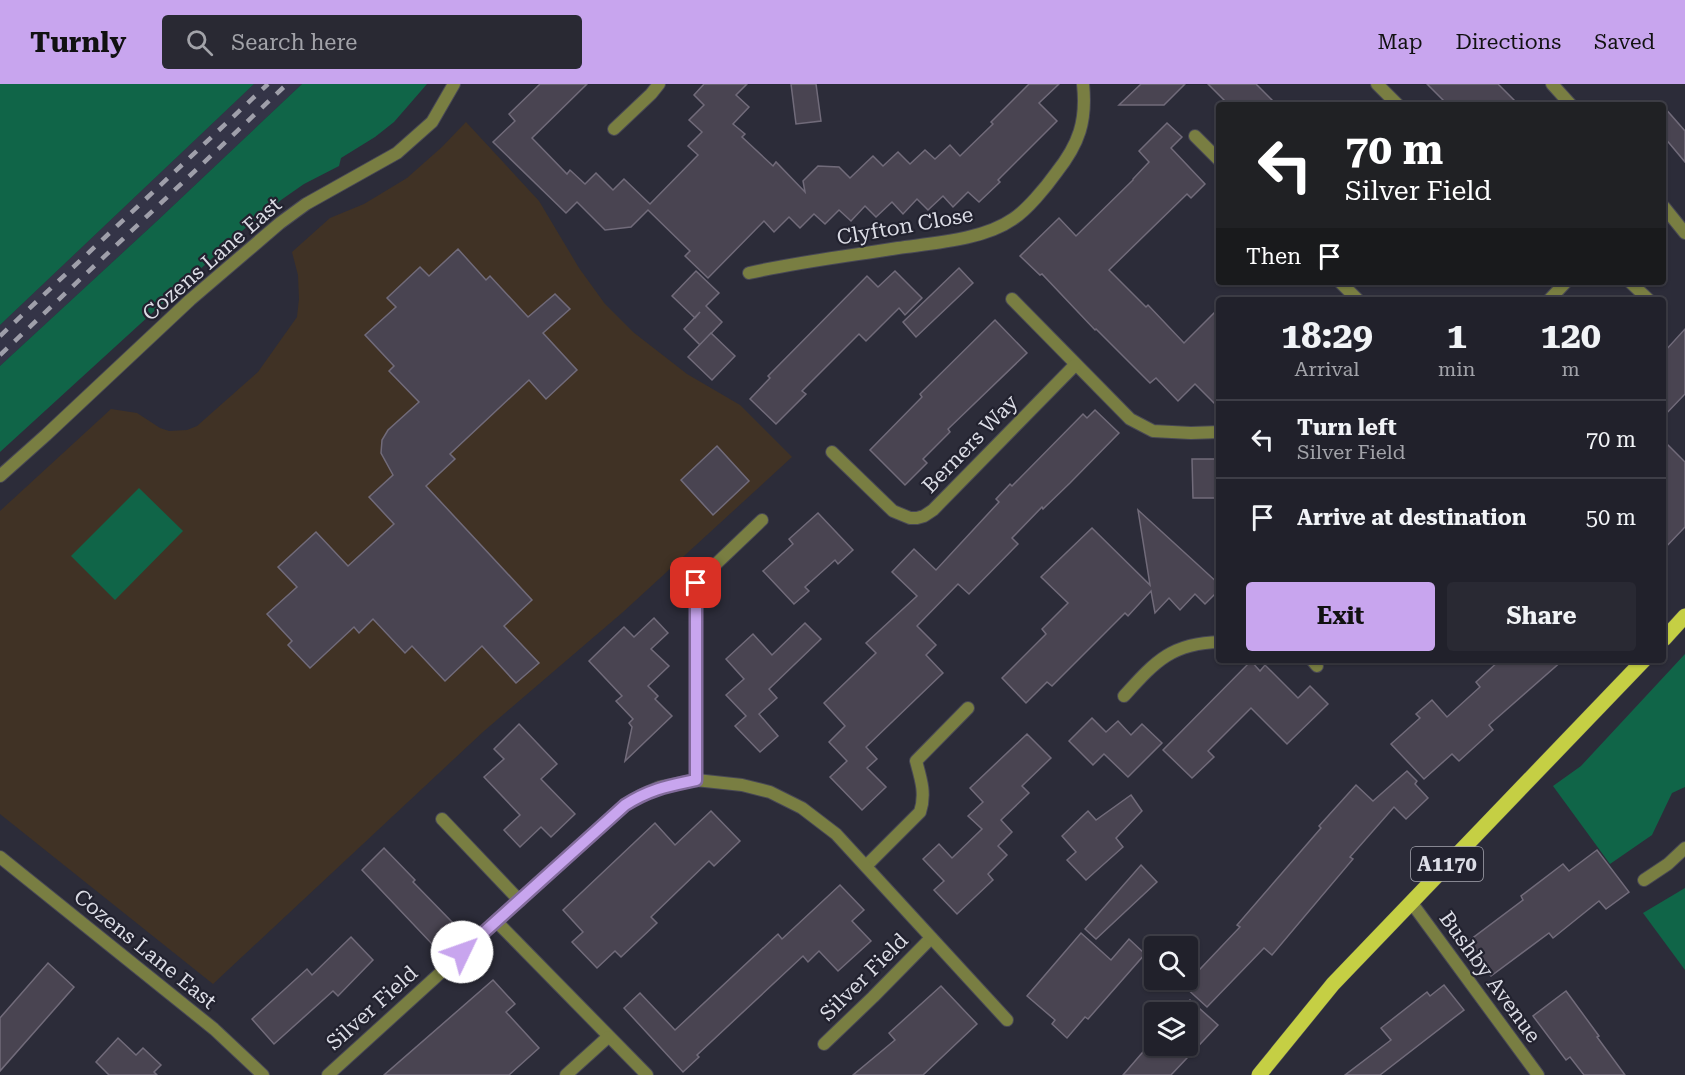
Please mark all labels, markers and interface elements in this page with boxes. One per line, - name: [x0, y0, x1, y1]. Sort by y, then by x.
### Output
- search box: [162, 15, 582, 69]
- text: Turnly: [30, 26, 126, 59]
- icon: search: [183, 26, 216, 59]
- text: Search here: [231, 30, 357, 55]
- text: Map: [1378, 30, 1422, 54]
- text: Directions: [1455, 30, 1561, 54]
- text: Saved: [1594, 30, 1655, 54]
- text: 70 m: [1345, 125, 1443, 174]
- icon: left: [1246, 126, 1324, 204]
- text: Silver Field: [1345, 175, 1492, 207]
- street label: Cozens Lane East: [138, 192, 286, 326]
- street label: Clyfton Close: [835, 202, 975, 250]
- icon: arrive: [1313, 240, 1346, 273]
- text: Then: [1246, 244, 1301, 269]
- text: 18:29: [1281, 315, 1373, 357]
- text: 1: [1447, 315, 1467, 357]
- text: 120: [1541, 315, 1601, 357]
- text: Arrival: [1294, 357, 1359, 381]
- text: min: [1438, 357, 1475, 381]
- text: m: [1562, 357, 1580, 381]
- street label: Berners Way: [917, 390, 1023, 498]
- text: Turn left: [1297, 415, 1397, 440]
- icon: left: [1246, 423, 1279, 456]
- text: 70 m: [1586, 427, 1636, 452]
- text: Silver Field: [1297, 440, 1406, 464]
- icon: arrive: [1246, 501, 1279, 534]
- text: Arrive at destination: [1297, 505, 1526, 530]
- text: 50 m: [1586, 505, 1636, 530]
- pin: [670, 557, 721, 608]
- icon: arrive: [679, 566, 712, 599]
- button: Exit: [1246, 582, 1435, 651]
- button: Share: [1447, 582, 1636, 651]
- road number: A1170: [1411, 847, 1483, 881]
- street label: Cozens Lane East: [69, 884, 221, 1014]
- street label: Bushby Avenue: [1434, 907, 1546, 1047]
- position arrow: [430, 920, 494, 984]
- street label: Silver Field: [815, 928, 913, 1026]
- map controls: [1144, 936, 1198, 1056]
- button: search: [1144, 936, 1198, 990]
- street label: Silver Field: [322, 961, 423, 1055]
- button: layers: [1144, 1002, 1198, 1056]

